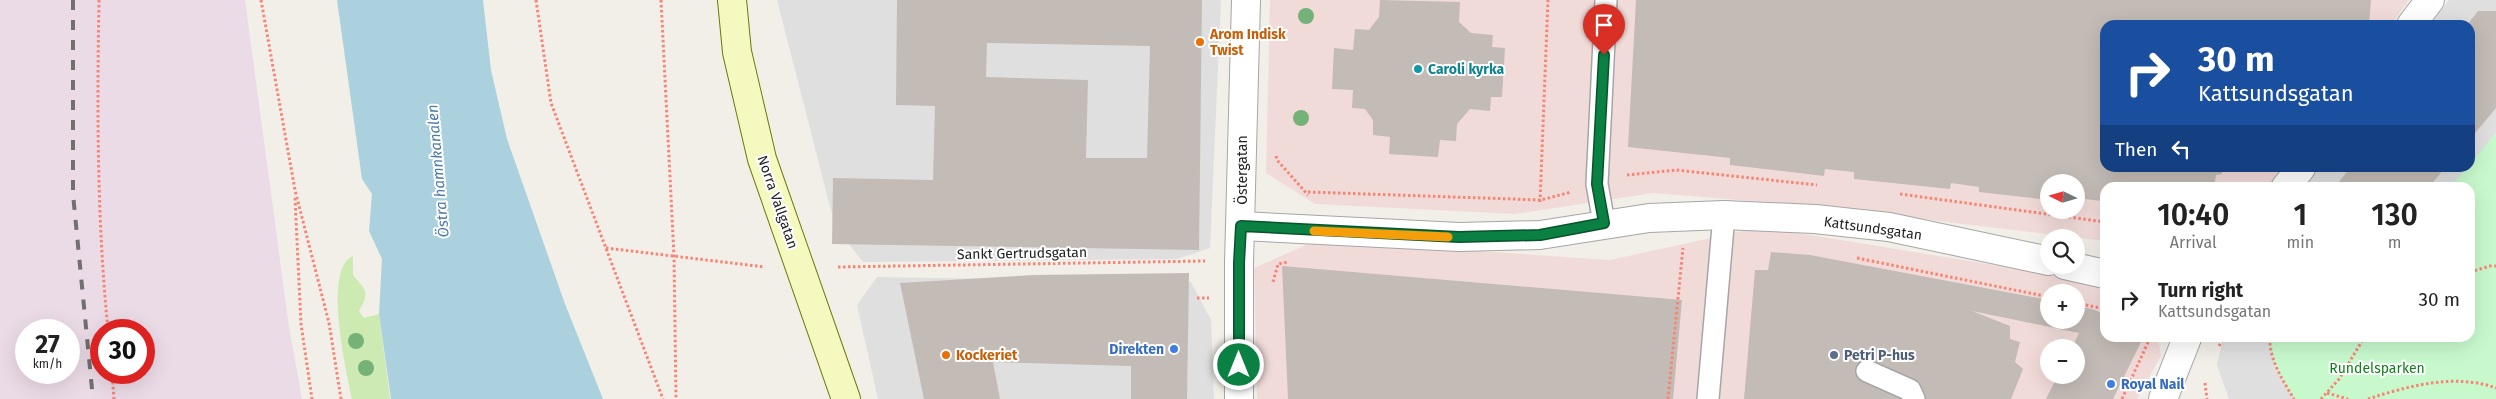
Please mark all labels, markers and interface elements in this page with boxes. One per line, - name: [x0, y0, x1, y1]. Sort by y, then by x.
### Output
- pin: [1583, 4, 1625, 55]
- icon: arrive: [1590, 11, 1618, 39]
- place label: Arom Indisk Twist: [1209, 26, 1286, 59]
- marker: Arom Indisk Twist: [1194, 36, 1206, 48]
- text: 30 m: [2198, 38, 2275, 80]
- icon: right: [2115, 40, 2180, 105]
- place label: Caroli kyrka: [1428, 61, 1504, 78]
- marker: Caroli kyrka: [1412, 63, 1424, 75]
- text: Kattsundsgatan: [2198, 80, 2354, 107]
- water label: Östra hamnkanalen: [423, 104, 453, 238]
- street label: Östergatan: [1233, 135, 1251, 205]
- icon: left: [2167, 135, 2195, 163]
- text: Then: [2115, 138, 2157, 161]
- street label: Norra Vallgatan: [754, 153, 801, 251]
- north arrow: [2040, 174, 2085, 219]
- map controls: [2040, 174, 2085, 384]
- text: 10:40: [2157, 197, 2229, 233]
- text: 1: [2293, 197, 2307, 233]
- text: 130: [2371, 197, 2418, 233]
- street label: Kattsundsgatan: [1823, 213, 1923, 244]
- button: search: [2040, 229, 2085, 274]
- text: Arrival: [2170, 233, 2217, 252]
- text: min: [2287, 233, 2314, 252]
- text: m: [2388, 233, 2401, 252]
- street label: Sankt Gertrudsgatan: [957, 244, 1087, 263]
- text: Turn right: [2158, 279, 2243, 302]
- button: +: [2040, 284, 2085, 329]
- icon: right: [2115, 286, 2143, 314]
- text: 30 m: [2419, 288, 2460, 311]
- text: Kattsundsgatan: [2158, 302, 2271, 321]
- speed limit sign: 30: [90, 319, 155, 384]
- text: 27: [35, 330, 60, 360]
- position arrow: [1212, 338, 1264, 390]
- button: −: [2040, 339, 2085, 384]
- place label: Direkten: [1109, 341, 1164, 358]
- marker: Direkten: [1168, 343, 1180, 355]
- place label: Kockeriet: [956, 347, 1018, 364]
- place label: Petri P-hus: [1844, 347, 1915, 364]
- marker: Kockeriet: [940, 349, 952, 361]
- marker: Petri P-hus: [1828, 349, 1840, 361]
- text: km/h: [33, 357, 62, 371]
- park label: Rundelsparken: [2329, 360, 2425, 377]
- place label: Royal Nail: [2121, 376, 2185, 393]
- marker: Royal Nail: [2105, 378, 2117, 390]

